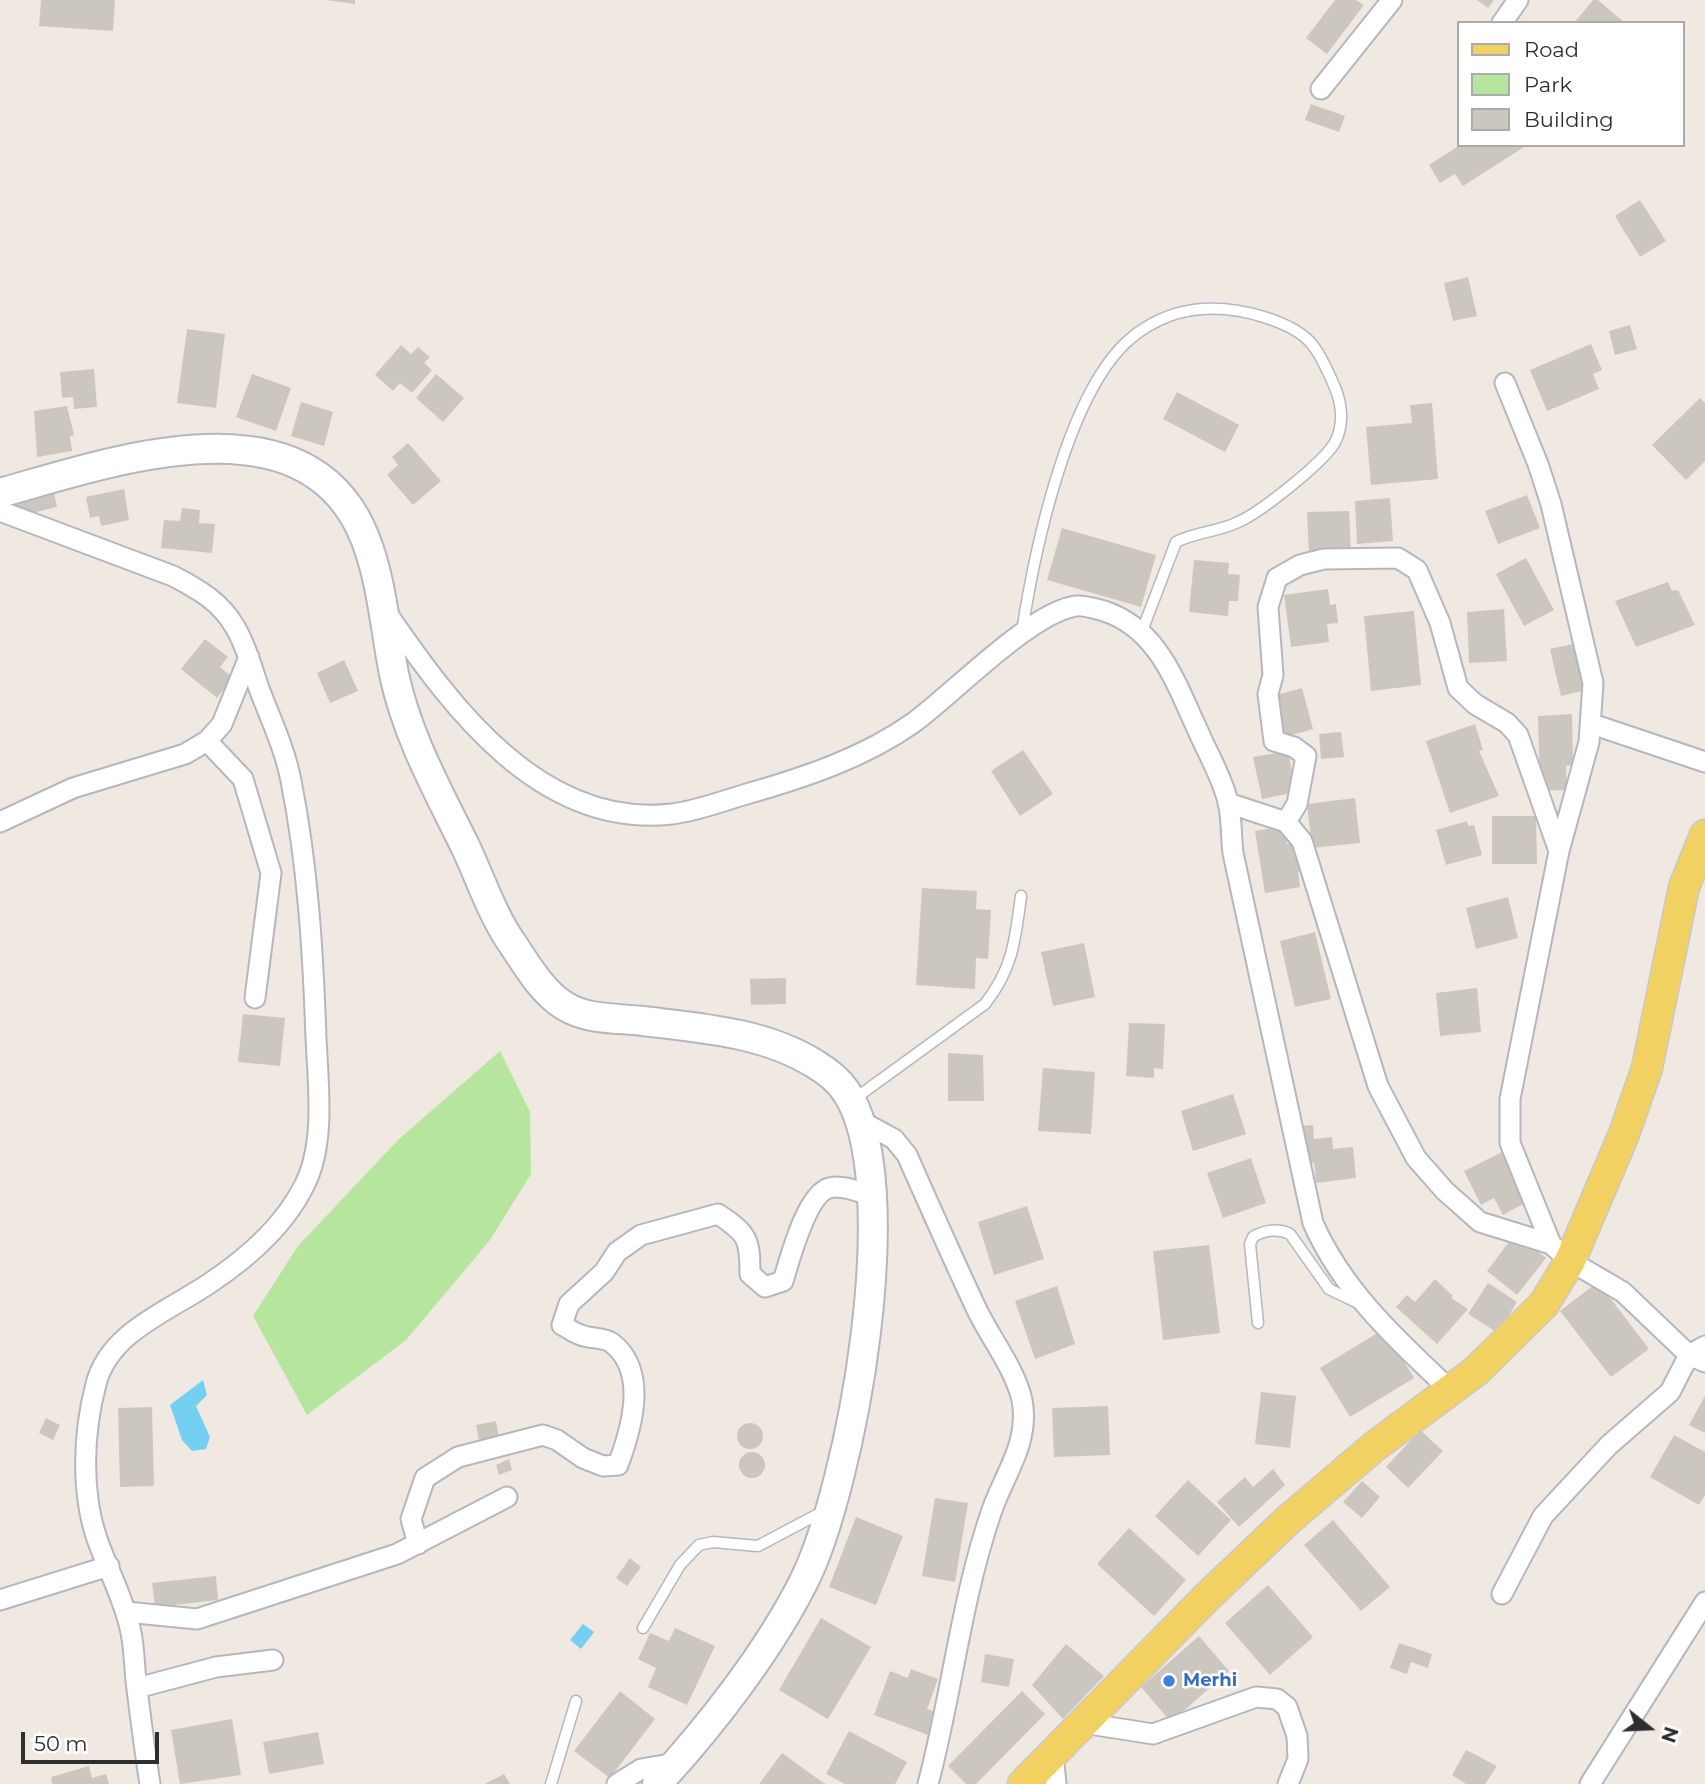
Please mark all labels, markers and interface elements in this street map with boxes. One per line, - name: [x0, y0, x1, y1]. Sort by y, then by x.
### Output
- legend: [1456, 21, 1684, 147]
- text: Road: [1524, 37, 1579, 62]
- text: Park: [1524, 72, 1572, 97]
- text: Building: [1524, 107, 1614, 132]
- place label: Merhi: [1183, 1670, 1237, 1692]
- marker: Merhi: [1161, 1673, 1177, 1689]
- north arrow: [1614, 1693, 1684, 1763]
- scale bar: [24, 1718, 163, 1762]
- text: N: [1656, 1724, 1683, 1745]
- text: 50 m: [34, 1731, 88, 1756]

